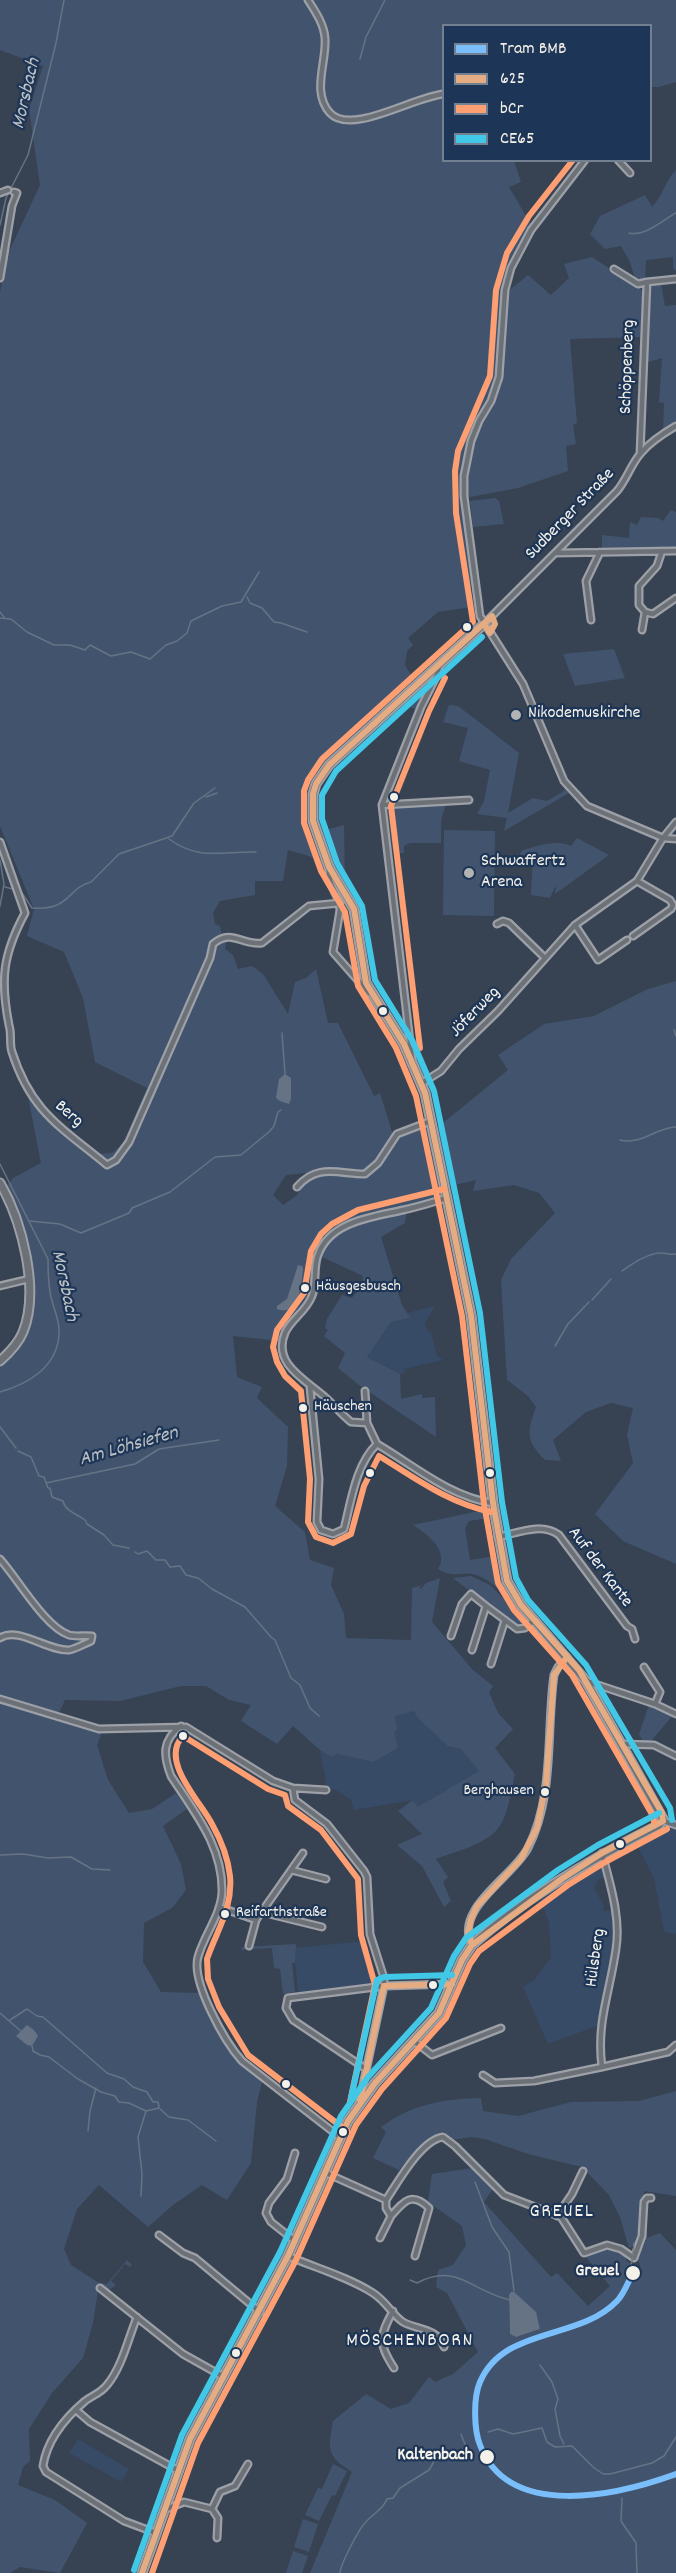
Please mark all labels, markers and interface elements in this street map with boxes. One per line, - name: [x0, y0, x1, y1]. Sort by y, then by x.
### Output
- legend: [442, 24, 652, 162]
- text: Tram BMB: [500, 37, 566, 62]
- water label: Morsbach: [8, 56, 48, 132]
- text: 625: [500, 67, 525, 92]
- text: bCr: [500, 97, 523, 122]
- text: CE65: [500, 127, 534, 152]
- street label: Schöppenberg: [617, 319, 641, 415]
- street label: Sudberger Straße: [522, 465, 620, 565]
- unlabelled marker: [461, 621, 473, 633]
- place label: Nikodemuskirche: [528, 704, 640, 726]
- marker: Nikodemuskirche: [509, 708, 523, 722]
- unlabelled marker: [388, 791, 400, 803]
- place label: Schwaffertz Arena: [481, 852, 565, 894]
- marker: Schwaffertz Arena: [462, 866, 476, 880]
- street label: Jöferweg: [446, 983, 506, 1043]
- unlabelled marker: [377, 1005, 389, 1017]
- street label: Berg: [49, 1097, 87, 1133]
- water label: Morsbach: [44, 1248, 82, 1324]
- place label: Häusgesbusch: [316, 1278, 401, 1298]
- marker: Häusgesbusch: [299, 1282, 311, 1294]
- place label: Häuschen: [314, 1398, 372, 1418]
- marker: Häuschen: [297, 1402, 309, 1414]
- water label: Am Löhsiefen: [77, 1422, 181, 1474]
- unlabelled marker: [364, 1467, 376, 1479]
- unlabelled marker: [484, 1467, 496, 1479]
- street label: Auf der Kante: [562, 1524, 636, 1612]
- unlabelled marker: [177, 1730, 189, 1742]
- place label: Berghausen: [464, 1782, 534, 1802]
- marker: Berghausen: [539, 1786, 551, 1798]
- unlabelled marker: [614, 1838, 626, 1850]
- place label: Reifarthstraße: [236, 1904, 327, 1924]
- marker: Reifarthstraße: [219, 1908, 231, 1920]
- street label: Hülsberg: [582, 1927, 612, 1989]
- unlabelled marker: [427, 1979, 439, 1991]
- unlabelled marker: [280, 2078, 292, 2090]
- unlabelled marker: [337, 2126, 349, 2138]
- district label: GREUEL: [530, 2201, 594, 2225]
- place label: Greuel: [575, 2262, 619, 2284]
- marker: Greuel: [624, 2264, 642, 2282]
- district label: MÖSCHENBORN: [346, 2330, 474, 2354]
- unlabelled marker: [230, 2347, 242, 2359]
- place label: Kaltenbach: [397, 2446, 473, 2468]
- marker: Kaltenbach: [478, 2448, 496, 2466]

